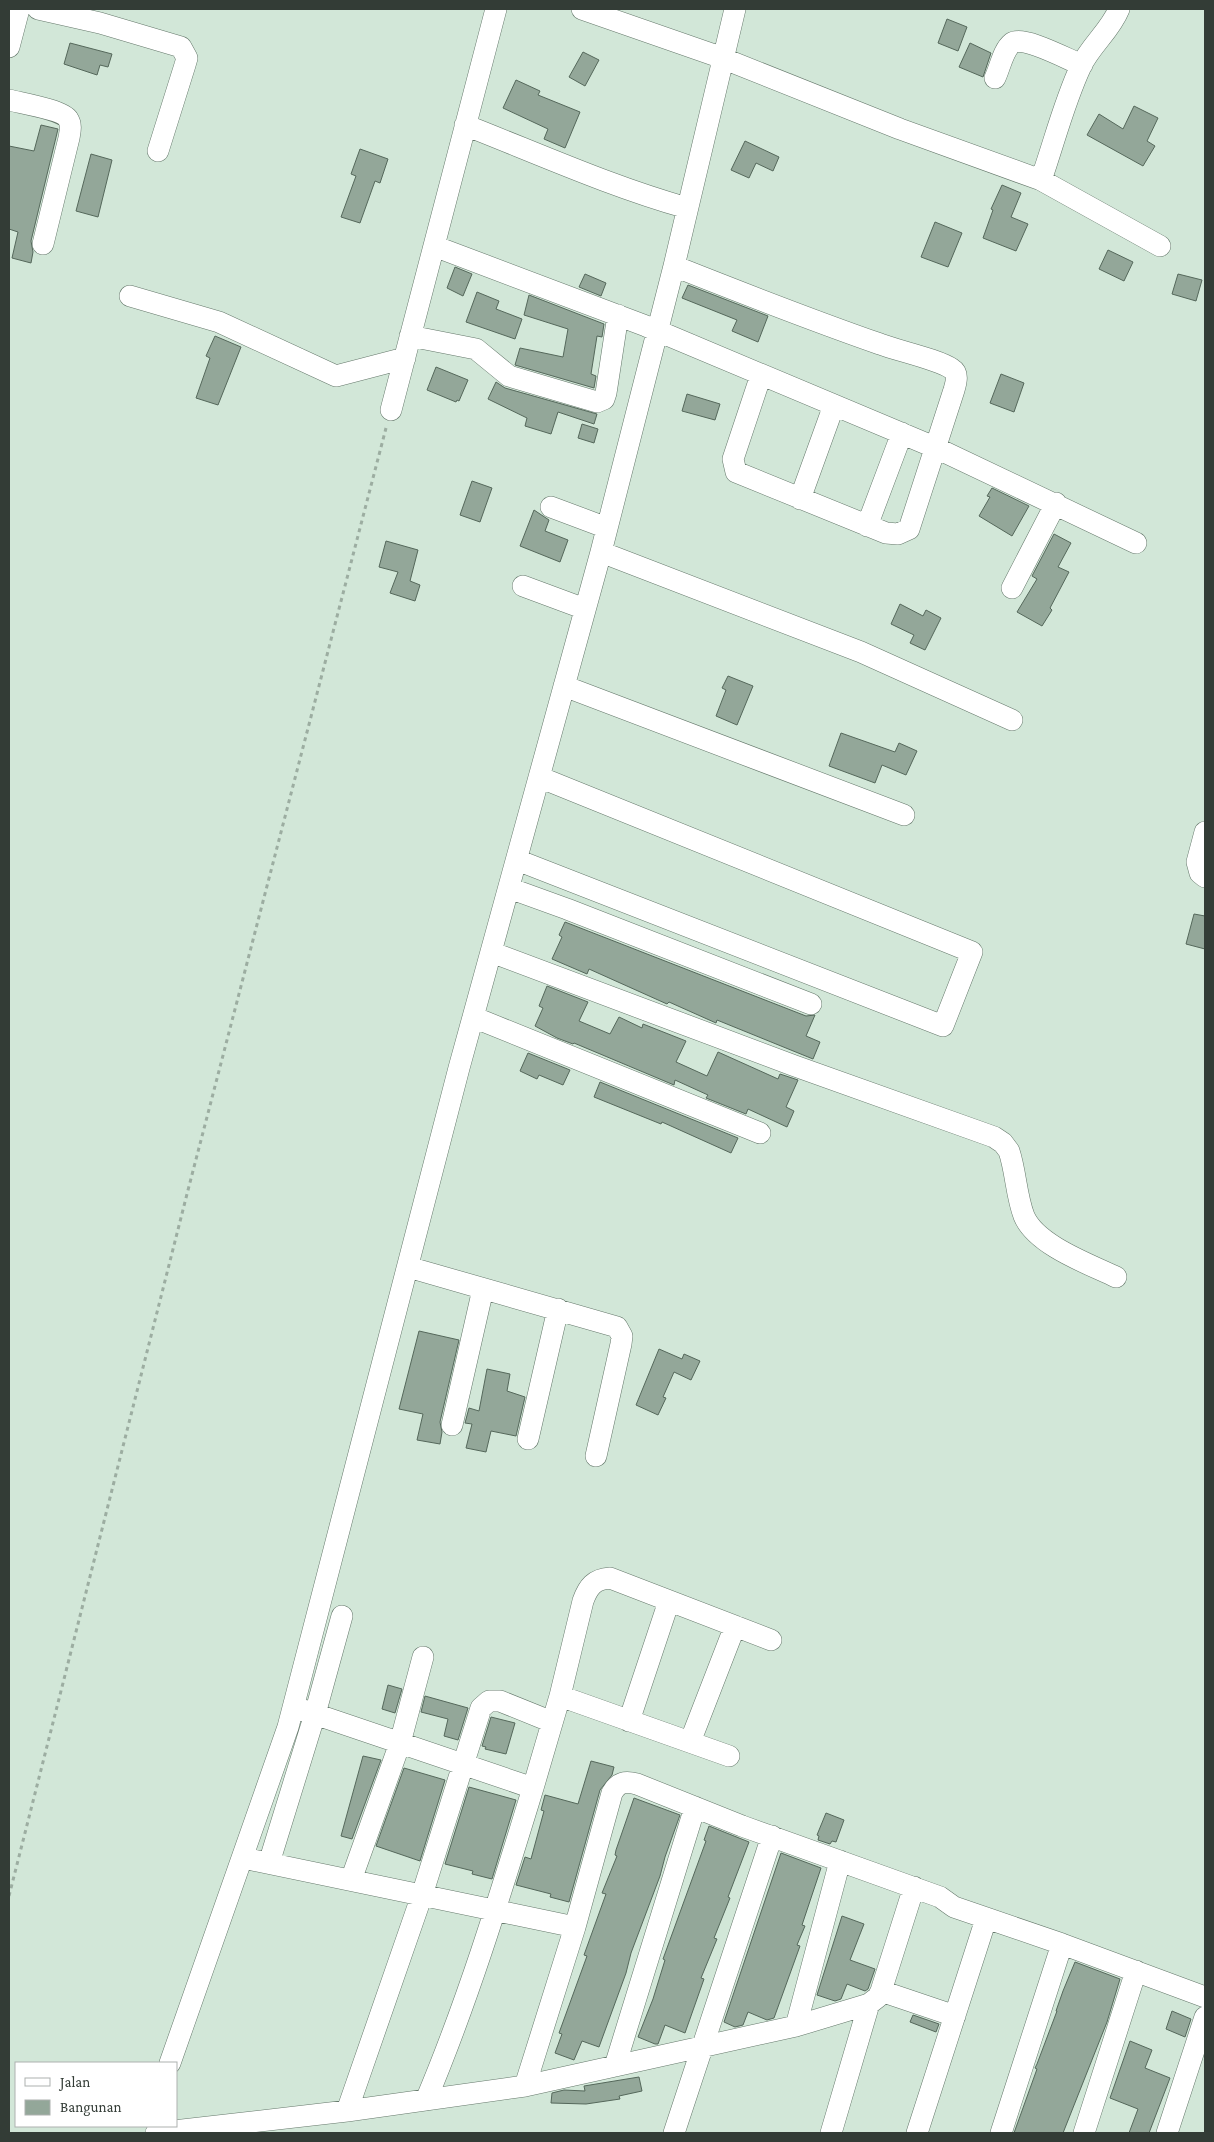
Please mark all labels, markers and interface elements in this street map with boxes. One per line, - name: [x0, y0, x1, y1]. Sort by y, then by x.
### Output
- legend: [15, 2062, 178, 2127]
- text: Jalan: [58, 2074, 90, 2091]
- text: Bangunan: [60, 2099, 121, 2116]

